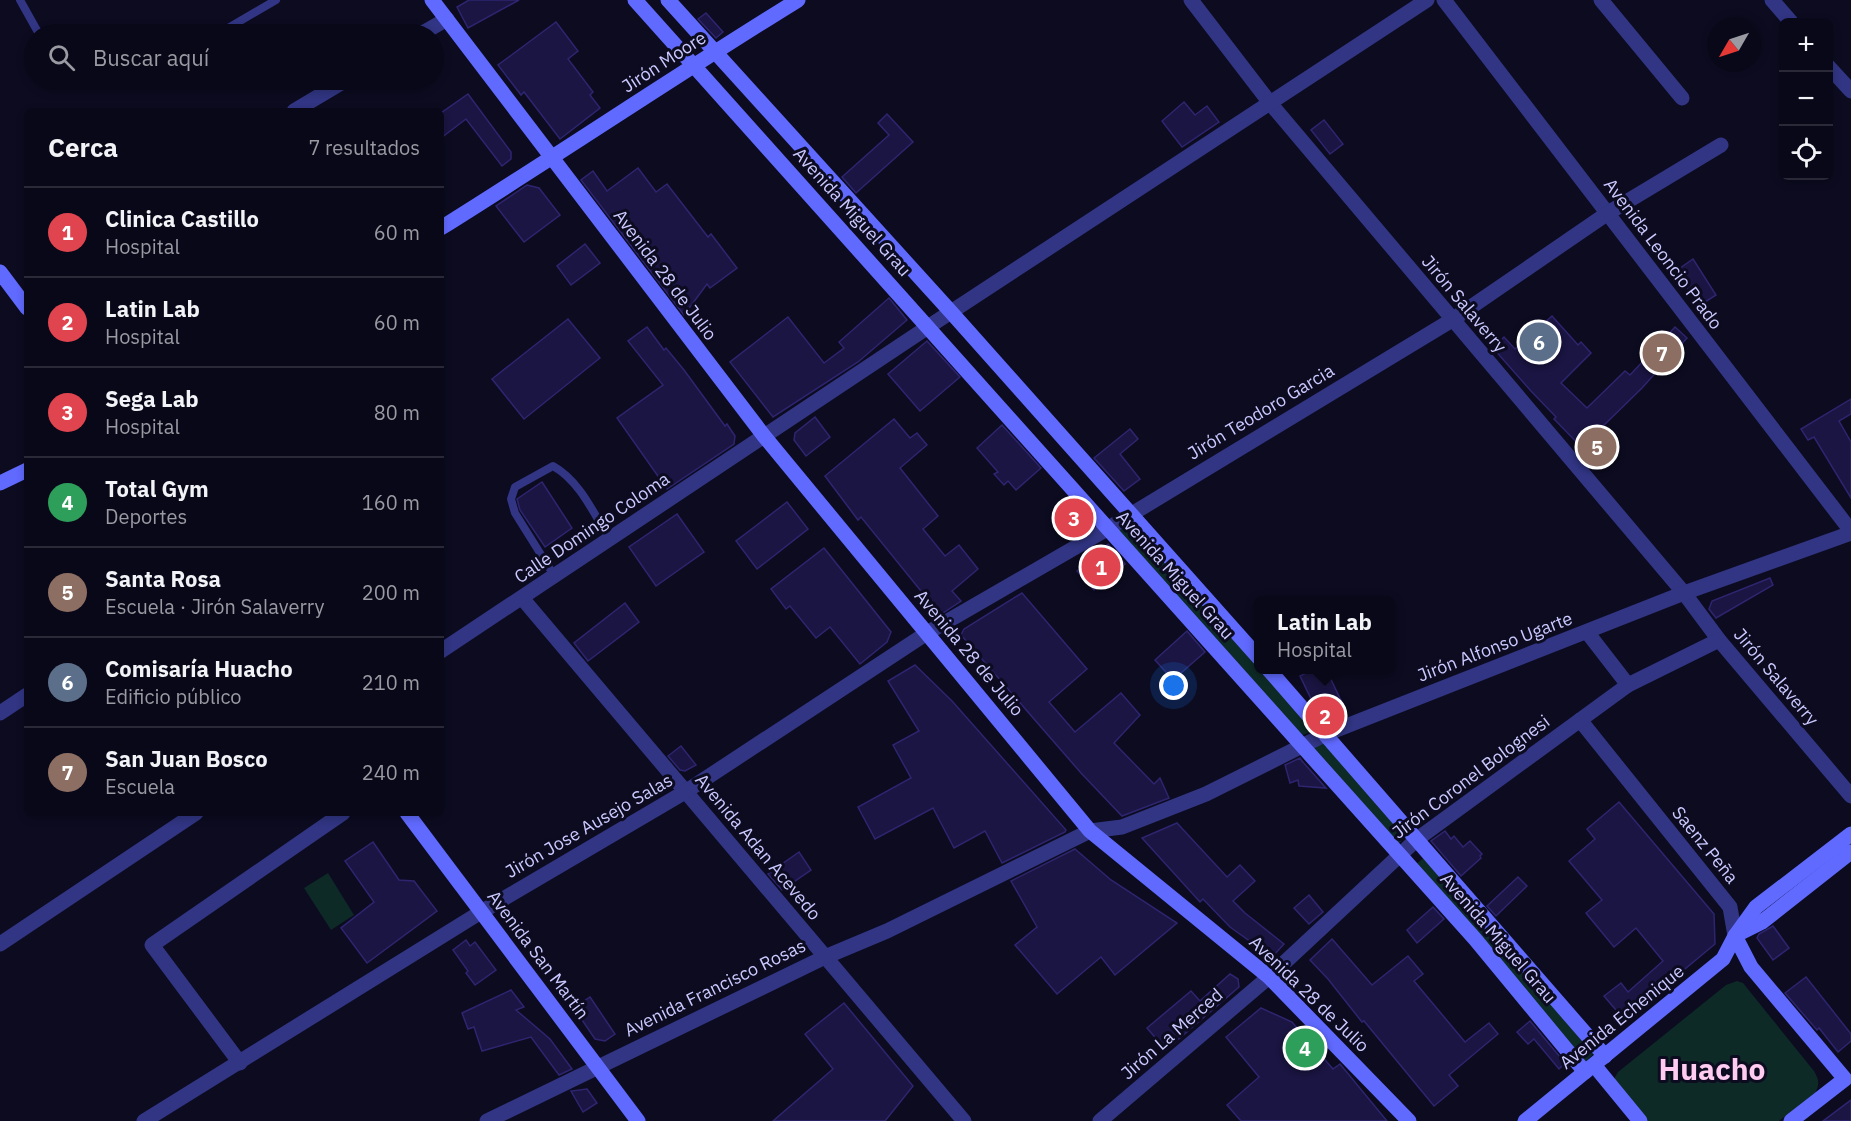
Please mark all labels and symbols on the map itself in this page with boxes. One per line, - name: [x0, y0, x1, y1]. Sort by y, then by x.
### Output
- north arrow: [1707, 18, 1761, 72]
- street label: Jirón Moore: [617, 26, 710, 97]
- street label: Avenida Miguel Grau: [788, 142, 916, 281]
- street label: Avenida Leoncio Prado: [1599, 174, 1728, 334]
- street label: Avenida 28 de Julio: [609, 205, 722, 345]
- street label: Jirón Salaverry: [1417, 250, 1512, 357]
- pin: 6: [1520, 320, 1558, 364]
- pin: 7: [1642, 330, 1682, 376]
- street label: Jirón Teodoro Garcia: [1183, 359, 1339, 464]
- pin: 5: [1578, 424, 1616, 470]
- street label: Calle Domingo Coloma: [510, 467, 674, 588]
- pin: 3: [1054, 496, 1094, 540]
- street label: Avenida Miguel Grau: [1111, 505, 1239, 644]
- pin: 1: [1082, 544, 1120, 590]
- street label: Avenida 28 de Julio: [910, 585, 1029, 721]
- street label: Jirón Alfonso Ugarte: [1414, 606, 1576, 687]
- street label: Jirón Salaverry: [1729, 623, 1824, 730]
- your location: [1159, 671, 1188, 700]
- pin: 2: [1306, 694, 1344, 738]
- street label: Jirón Coronel Bolognesi: [1387, 710, 1554, 843]
- street label: Jirón Jose Ausejo Salas: [501, 768, 677, 883]
- street label: Avenida Adan Acevedo: [690, 769, 826, 925]
- street label: Saenz Peña: [1667, 801, 1744, 888]
- street label: Avenida Miguel Grau: [1435, 868, 1561, 1008]
- street label: Avenida San Martín: [482, 886, 594, 1024]
- street label: Avenida 28 de Julio: [1244, 930, 1374, 1057]
- street label: Avenida Francisco Rosas: [620, 934, 809, 1041]
- street label: Avenida Echenique: [1555, 959, 1689, 1074]
- street label: Jirón La Merced: [1116, 983, 1227, 1084]
- pin: 4: [1286, 1026, 1324, 1070]
- district label: Huacho: [1659, 1049, 1765, 1088]

